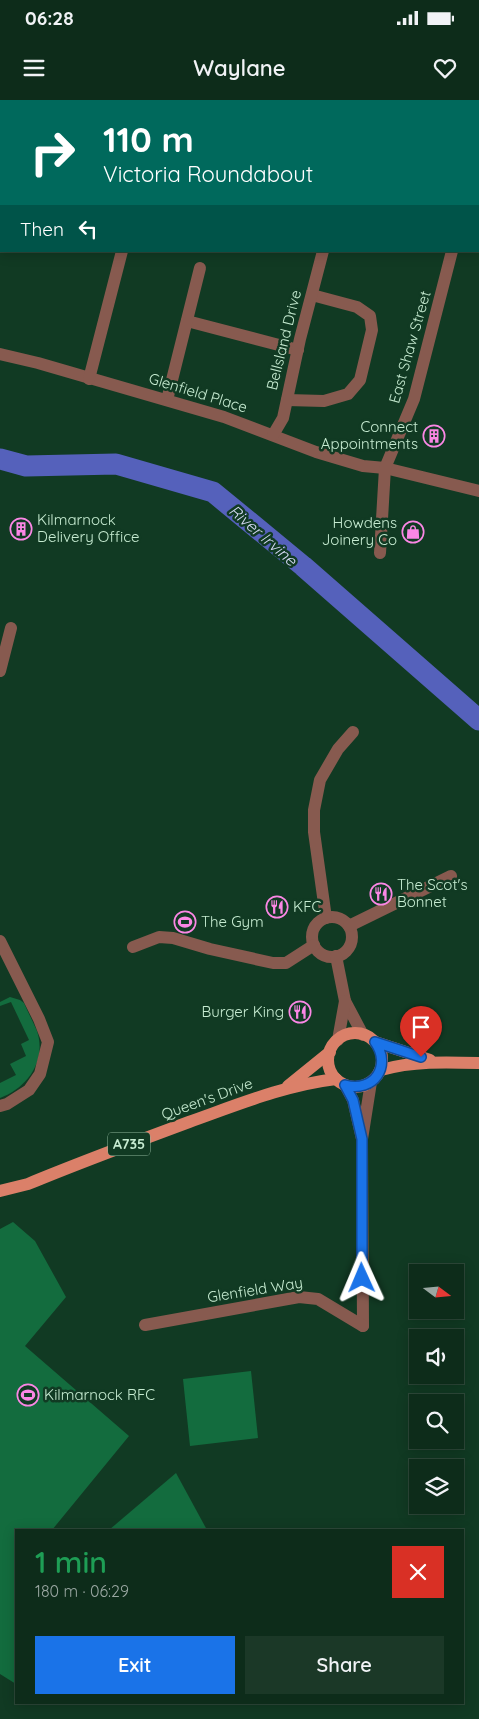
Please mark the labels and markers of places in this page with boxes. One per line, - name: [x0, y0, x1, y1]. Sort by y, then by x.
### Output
- place label: Connect Appointments: [321, 417, 418, 453]
- building icon: Connect Appointments: [422, 424, 446, 448]
- place label: Kilmarnock Delivery Office: [37, 510, 140, 546]
- place label: Howdens Joinery Co: [322, 513, 397, 549]
- building icon: Kilmarnock Delivery Office: [9, 517, 33, 541]
- shop icon: Howdens Joinery Co: [401, 520, 425, 544]
- place label: The Scot's Bonnet: [397, 875, 467, 911]
- restaurant icon: The Scot's Bonnet: [369, 882, 393, 906]
- restaurant icon: KFC: [265, 895, 289, 919]
- place label: KFC: [293, 897, 321, 916]
- sports icon: The Gym: [173, 910, 197, 934]
- place label: The Gym: [201, 912, 264, 931]
- restaurant icon: Burger King: [288, 1000, 312, 1024]
- place label: Burger King: [201, 1002, 284, 1021]
- pin: [400, 1006, 442, 1057]
- sports icon: Kilmarnock RFC: [16, 1383, 40, 1407]
- place label: Kilmarnock RFC: [44, 1385, 155, 1404]

